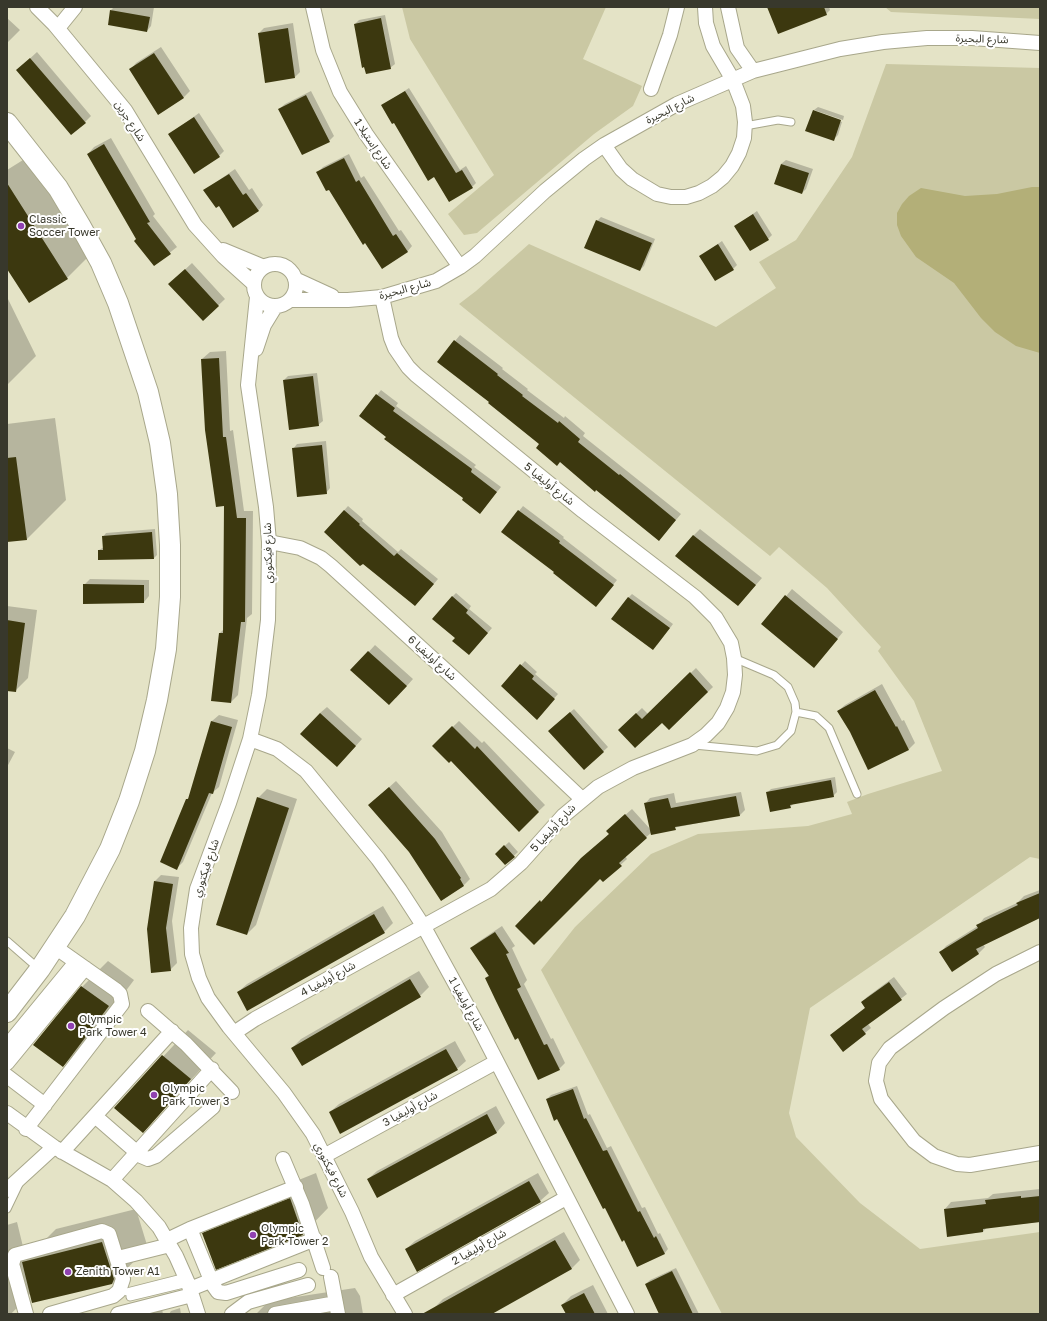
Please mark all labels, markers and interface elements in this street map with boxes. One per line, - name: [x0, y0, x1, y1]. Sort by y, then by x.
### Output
- street label: شارع البحيرة: [955, 31, 1009, 47]
- street label: شارع البحيرة: [643, 91, 697, 127]
- street label: شارع جرين: [112, 98, 148, 144]
- street label: شارع إستيلا 1: [351, 116, 395, 172]
- place label: Classic Soccer Tower: [29, 213, 100, 239]
- marker: Classic Soccer Tower: [16, 221, 26, 231]
- street label: شارع البحيرة: [378, 276, 432, 302]
- street label: شارع أوليفيا 5: [521, 460, 577, 508]
- street label: شارع فيكتوري: [261, 523, 275, 583]
- street label: شارع أوليفيا 6: [405, 633, 459, 683]
- street label: شارع أوليفيا 5: [528, 801, 578, 855]
- street label: شارع فيكتوري: [190, 837, 222, 899]
- street label: شارع أوليفيا 4: [298, 958, 358, 1000]
- street label: شارع أوليفيا 1: [446, 975, 486, 1033]
- place label: Olympic Park Tower 4: [79, 1013, 147, 1039]
- marker: Olympic Park Tower 4: [66, 1021, 76, 1031]
- place label: Olympic Park Tower 3: [162, 1082, 230, 1108]
- street label: شارع أوليفيا 3: [380, 1089, 440, 1129]
- marker: Olympic Park Tower 3: [149, 1090, 159, 1100]
- street label: شارع فيكتوري: [311, 1140, 351, 1200]
- place label: Olympic Park Tower 2: [261, 1222, 328, 1248]
- street label: شارع أوليفيا 2: [449, 1226, 509, 1268]
- marker: Olympic Park Tower 2: [248, 1230, 258, 1240]
- place label: Zenith Tower A1: [76, 1265, 160, 1279]
- marker: Zenith Tower A1: [63, 1267, 73, 1277]

